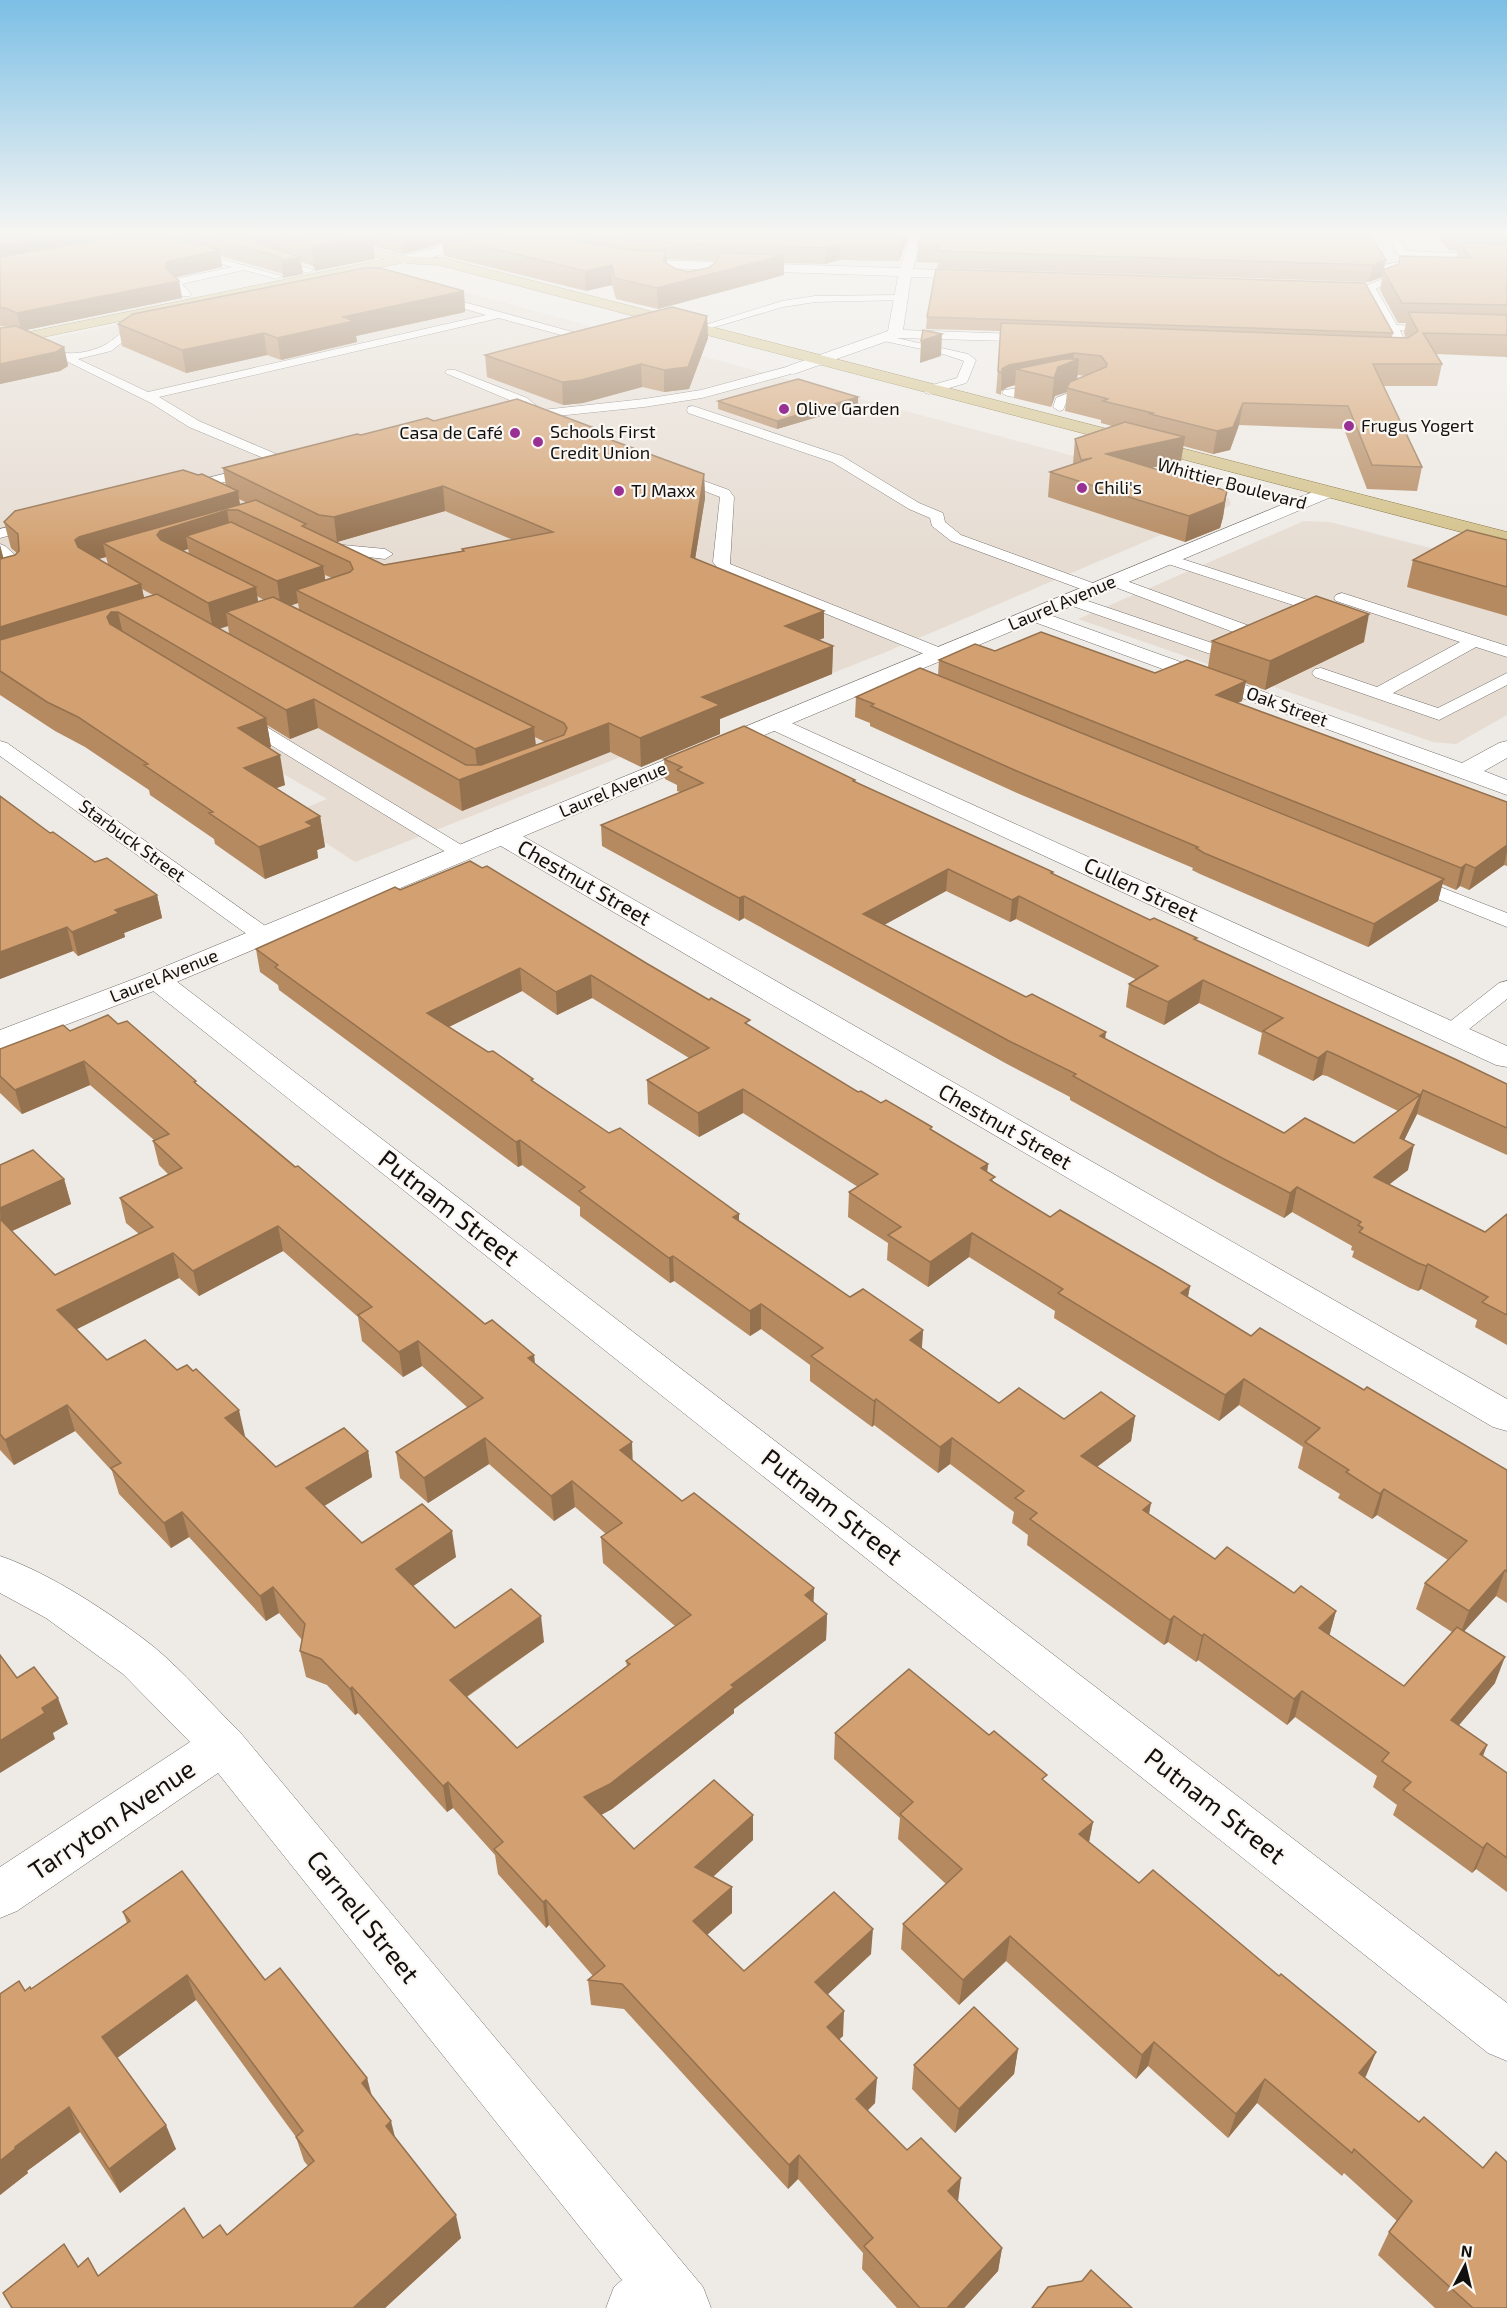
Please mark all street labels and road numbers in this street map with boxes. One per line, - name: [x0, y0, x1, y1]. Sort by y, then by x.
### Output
- street label: Whittier Boulevard: [1155, 452, 1309, 514]
- street label: Laurel Avenue: [1004, 570, 1119, 635]
- street label: Oak Street: [1244, 681, 1331, 731]
- street label: Laurel Avenue: [555, 757, 670, 822]
- street label: Starbuck Street: [75, 794, 190, 886]
- street label: Chestnut Street: [514, 834, 656, 930]
- street label: Cullen Street: [1081, 851, 1203, 926]
- street label: Laurel Avenue: [106, 943, 221, 1007]
- street label: Chestnut Street: [935, 1078, 1077, 1174]
- street label: Putnam Street: [373, 1142, 527, 1272]
- street label: Putnam Street: [756, 1441, 910, 1571]
- street label: Putnam Street: [1139, 1740, 1293, 1870]
- street label: Tarryton Avenue: [22, 1752, 200, 1886]
- street label: Carnell Street: [301, 1844, 427, 1989]

